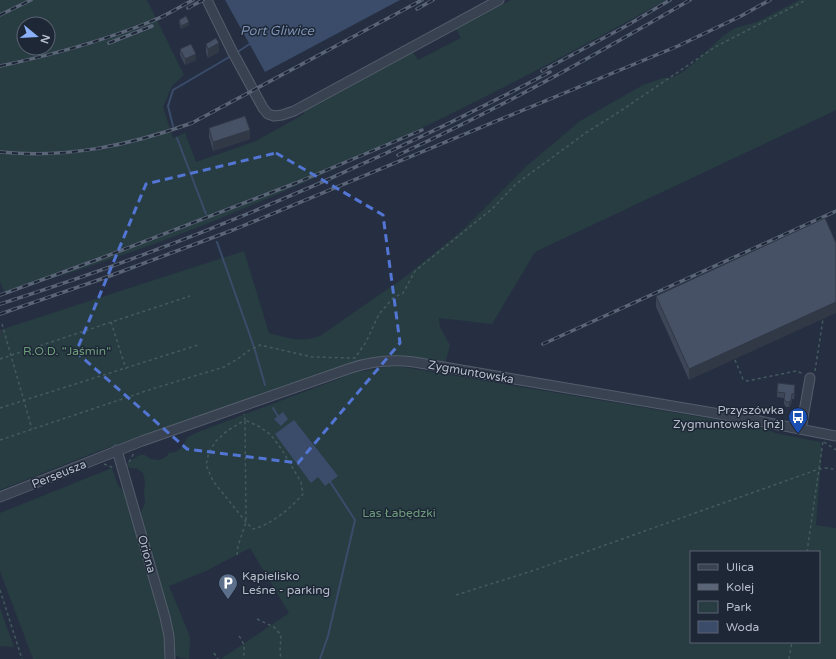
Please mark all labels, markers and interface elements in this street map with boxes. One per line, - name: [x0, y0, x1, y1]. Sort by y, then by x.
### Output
- north arrow: [16, 16, 56, 56]
- water label: Port Gliwice: [240, 23, 315, 39]
- text: N: [37, 33, 53, 45]
- park label: R.O.D. "Jaśmin": [23, 344, 111, 358]
- street label: Zygmuntowska: [427, 358, 515, 386]
- place label: Przyszówka Zygmuntowska [nż]: [673, 403, 784, 431]
- bus stop icon: Przyszówka Zygmuntowska [nż]: [787, 406, 809, 434]
- street label: Perseusza: [30, 457, 88, 491]
- park label: Las Łabędzki: [362, 506, 436, 520]
- street label: Oriona: [135, 534, 159, 574]
- legend: [690, 551, 820, 643]
- text: Ulica: [726, 560, 754, 574]
- place label: Kąpielisko Leśne - parking: [242, 569, 330, 597]
- parking icon: Kąpielisko Leśne - parking: [217, 572, 239, 600]
- text: Kolej: [726, 580, 754, 594]
- text: Park: [726, 600, 752, 614]
- text: Woda: [726, 620, 759, 634]

